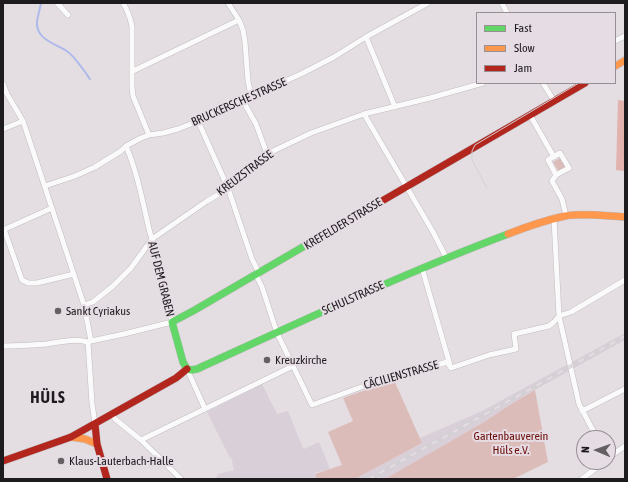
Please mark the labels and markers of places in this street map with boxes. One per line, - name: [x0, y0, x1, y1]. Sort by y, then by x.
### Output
- place label: Sankt Cyriakus: [66, 304, 130, 318]
- marker: Sankt Cyriakus: [53, 306, 63, 316]
- place label: Kreuzkirche: [275, 353, 327, 367]
- marker: Kreuzkirche: [262, 355, 272, 365]
- place label: Klaus-Lauterbach-Halle: [69, 454, 174, 468]
- marker: Klaus-Lauterbach-Halle: [56, 456, 66, 466]

